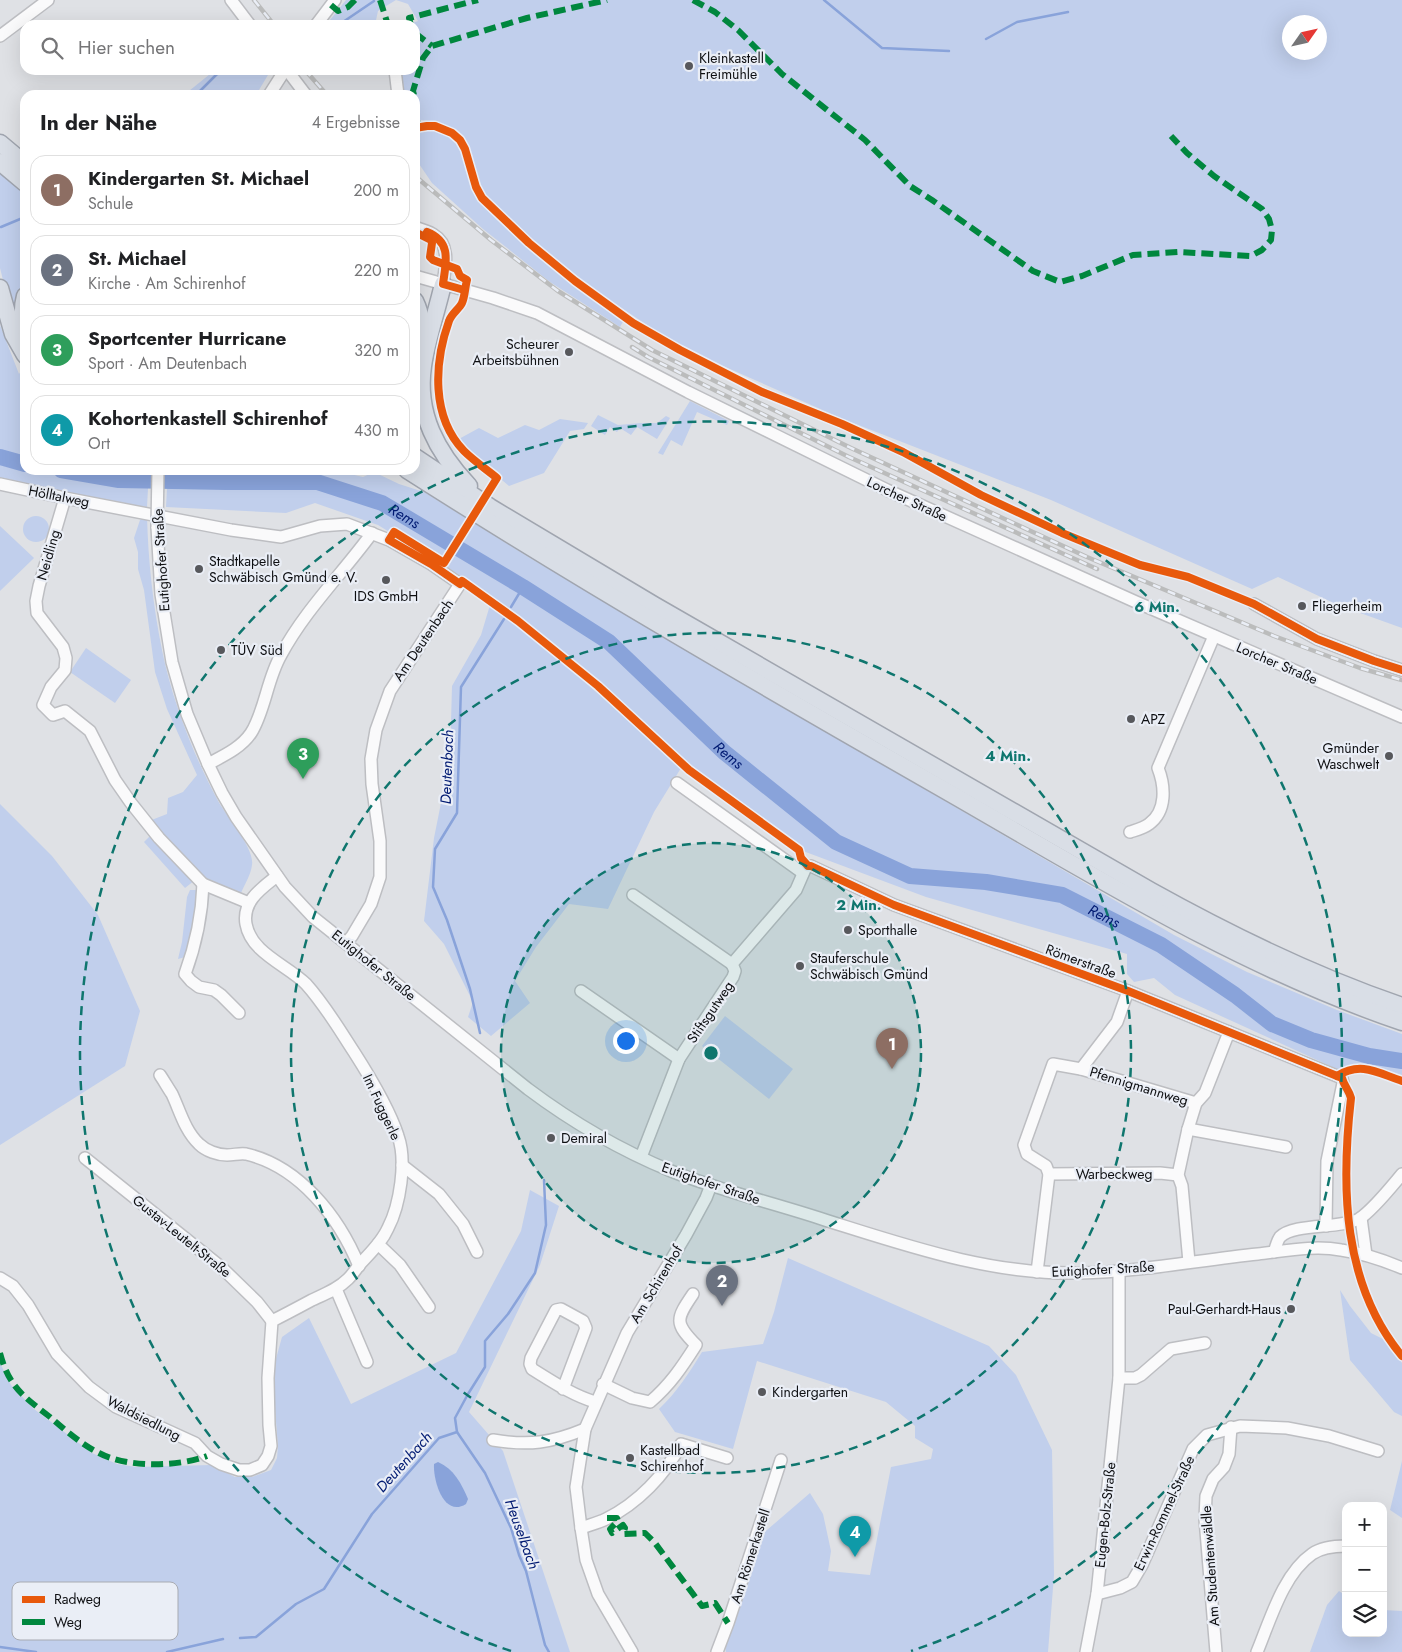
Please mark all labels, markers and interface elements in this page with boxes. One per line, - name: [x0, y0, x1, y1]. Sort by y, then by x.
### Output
- north arrow: [1282, 15, 1327, 60]
- search box: [20, 20, 420, 75]
- icon: search: [38, 34, 66, 62]
- text: Hier suchen: [78, 34, 175, 61]
- place label: Kleinkastell Freimühle: [699, 48, 764, 84]
- marker: Kleinkastell Freimühle: [683, 60, 695, 72]
- text: In der Nähe: [40, 108, 157, 138]
- text: 4 Ergebnisse: [312, 111, 400, 134]
- text: Kindergarten St. Michael: [88, 165, 309, 192]
- text: 1: [53, 179, 61, 202]
- text: 200 m: [353, 179, 399, 202]
- text: Schule: [88, 192, 133, 215]
- text: St. Michael: [88, 245, 186, 272]
- text: 2: [52, 259, 62, 282]
- text: 220 m: [354, 259, 399, 282]
- text: Kirche · Am Schirenhof: [88, 272, 246, 295]
- text: Sportcenter Hurricane: [88, 325, 286, 352]
- place label: Scheurer Arbeitsbühnen: [473, 334, 559, 370]
- text: 3: [52, 339, 62, 362]
- text: 320 m: [354, 339, 399, 362]
- marker: Scheurer Arbeitsbühnen: [563, 346, 575, 358]
- text: Sport · Am Deutenbach: [88, 352, 247, 375]
- text: Kohortenkastell Schirenhof: [88, 405, 328, 432]
- text: 4: [51, 419, 63, 442]
- text: 430 m: [354, 419, 399, 442]
- text: Ort: [88, 432, 110, 455]
- street label: Lorcher Straße: [864, 472, 950, 526]
- street label: Hölltalweg: [27, 480, 91, 512]
- water label: Rems: [384, 498, 424, 534]
- street label: Eutighofer Straße: [147, 508, 175, 612]
- street label: Neidling: [31, 527, 65, 583]
- place label: Stadtkapelle Schwäbisch Gmünd e. V.: [209, 551, 358, 587]
- marker: Stadtkapelle Schwäbisch Gmünd e. V.: [193, 563, 205, 575]
- marker: IDS GmbH: [380, 574, 392, 586]
- place label: IDS GmbH: [354, 586, 418, 606]
- street label: Am Deutenbach: [388, 595, 458, 685]
- text: 6 Min.: [1134, 596, 1180, 618]
- place label: Fliegerheim: [1312, 596, 1382, 616]
- marker: Fliegerheim: [1296, 600, 1308, 612]
- street label: Lorcher Straße: [1233, 637, 1321, 689]
- place label: TÜV Süd: [231, 640, 283, 660]
- marker: TÜV Süd: [215, 644, 227, 656]
- place label: APZ: [1141, 709, 1165, 729]
- marker: APZ: [1125, 713, 1137, 725]
- water label: Deutenbach: [435, 729, 459, 805]
- water label: Rems: [708, 736, 748, 774]
- pin: 3: [287, 738, 319, 779]
- place label: Gmünder Waschwelt: [1317, 738, 1380, 774]
- text: 4 Min.: [985, 745, 1031, 767]
- marker: Gmünder Waschwelt: [1383, 750, 1395, 762]
- text: 2 Min.: [836, 894, 882, 916]
- water label: Rems: [1084, 899, 1124, 933]
- place label: Sporthalle: [858, 920, 917, 940]
- marker: Sporthalle: [842, 924, 854, 936]
- street label: Eutighofer Straße: [328, 925, 420, 1005]
- street label: Römerstraße: [1043, 939, 1119, 983]
- place label: Stauferschule Schwäbisch Gmünd: [810, 948, 928, 984]
- marker: Stauferschule Schwäbisch Gmünd: [794, 960, 806, 972]
- street label: Stiftsgutweg: [682, 977, 738, 1047]
- your location: [613, 1028, 639, 1054]
- pin: 1: [876, 1028, 908, 1069]
- centre of rings: [702, 1044, 720, 1062]
- street label: Pfennigmannweg: [1087, 1062, 1191, 1110]
- street label: Im Fuggerle: [358, 1071, 406, 1143]
- place label: Demiral: [561, 1128, 607, 1148]
- marker: Demiral: [545, 1132, 557, 1144]
- street label: Eutighofer Straße: [659, 1157, 763, 1209]
- street label: Warbeckweg: [1076, 1164, 1152, 1184]
- street label: Gustav-Leutelt-Straße: [128, 1190, 236, 1282]
- street label: Am Schirenhof: [625, 1240, 688, 1327]
- street label: Eutighofer Straße: [1051, 1256, 1155, 1282]
- pin: 2: [706, 1265, 738, 1306]
- place label: Paul-Gerhardt-Haus: [1168, 1299, 1281, 1319]
- marker: Paul-Gerhardt-Haus: [1285, 1303, 1297, 1315]
- place label: Kindergarten: [772, 1382, 848, 1402]
- marker: Kindergarten: [756, 1386, 768, 1398]
- street label: Waldsiedlung: [103, 1391, 185, 1445]
- water label: Deutenbach: [371, 1427, 437, 1497]
- place label: Kastellbad Schirenhof: [640, 1440, 704, 1476]
- marker: Kastellbad Schirenhof: [624, 1452, 636, 1464]
- street label: Erwin-Rommel-Straße: [1129, 1452, 1199, 1574]
- street label: Eugen-Bolz-Straße: [1090, 1461, 1120, 1569]
- water label: Heuselbach: [499, 1496, 545, 1572]
- map controls: [1342, 1502, 1387, 1637]
- button: +: [1342, 1502, 1387, 1547]
- street label: Am Studentenwäldle: [1196, 1505, 1224, 1627]
- street label: Am Römerkastell: [725, 1506, 775, 1606]
- pin: 4: [839, 1516, 871, 1557]
- button: −: [1342, 1547, 1387, 1592]
- legend: [12, 1582, 178, 1640]
- text: Radweg: [54, 1589, 101, 1609]
- button: layers: [1342, 1592, 1387, 1637]
- text: Weg: [54, 1612, 82, 1632]

